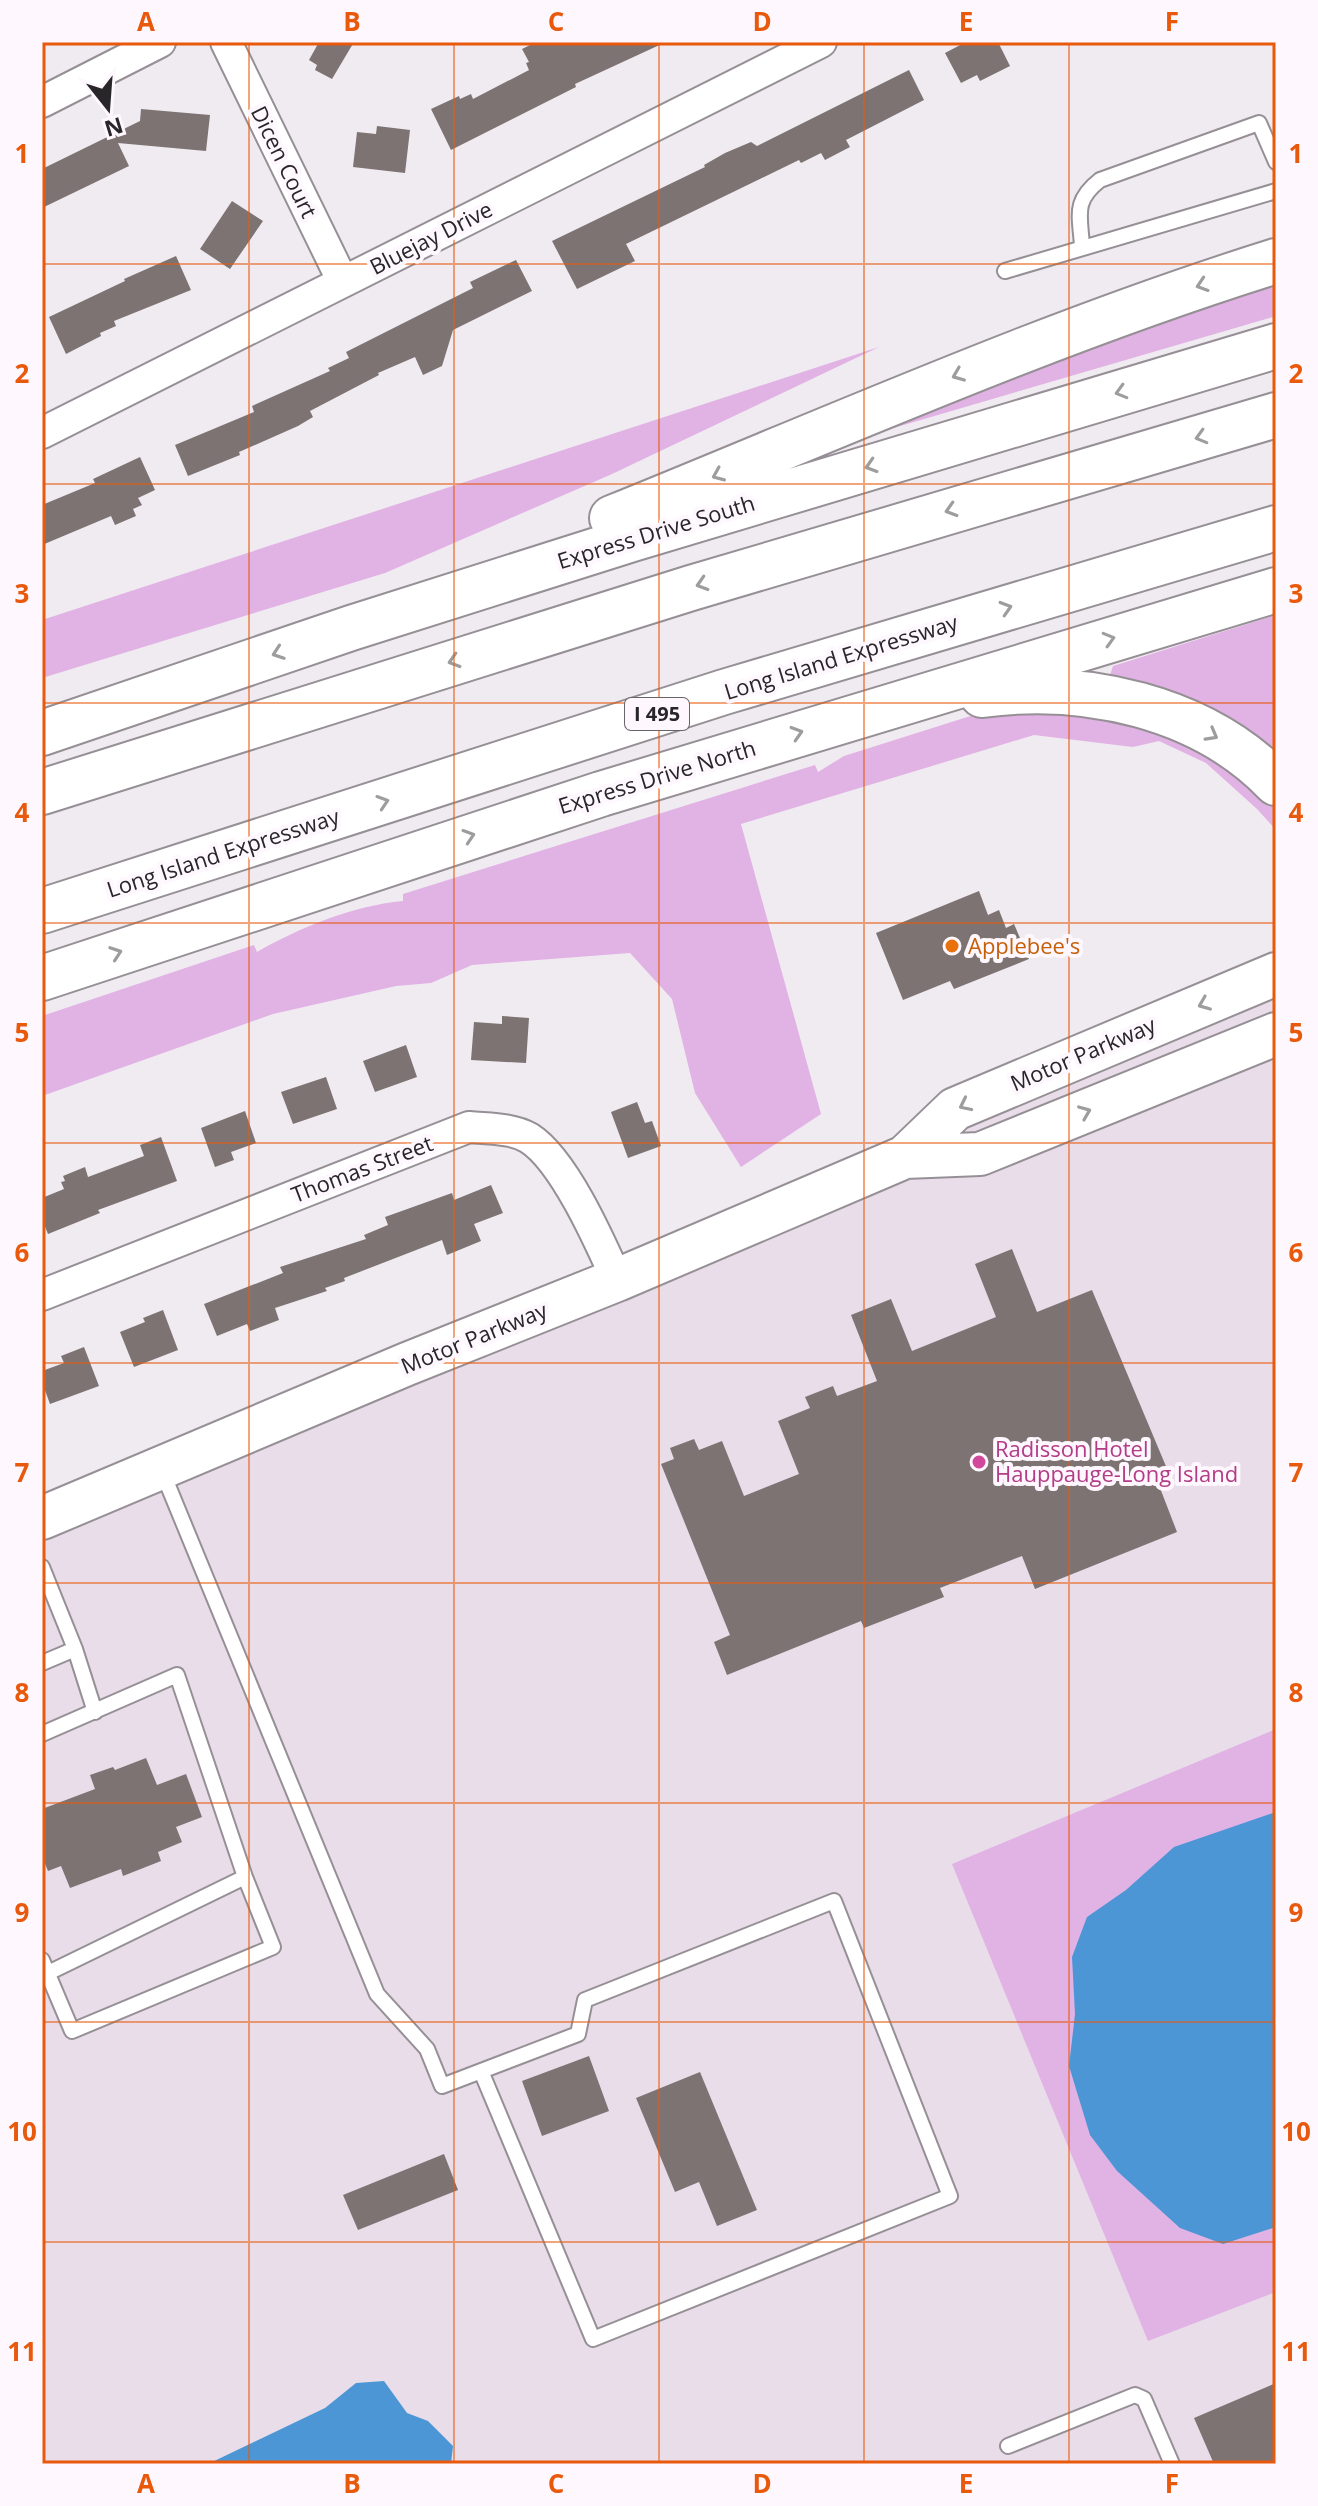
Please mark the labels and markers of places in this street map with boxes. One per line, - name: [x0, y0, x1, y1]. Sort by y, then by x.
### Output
- place label: Applebee's: [968, 930, 1080, 960]
- marker: Applebee's: [943, 937, 961, 955]
- place label: Radisson Hotel Hauppauge-Long Island: [995, 1433, 1238, 1488]
- marker: Radisson Hotel Hauppauge-Long Island: [970, 1453, 988, 1471]

